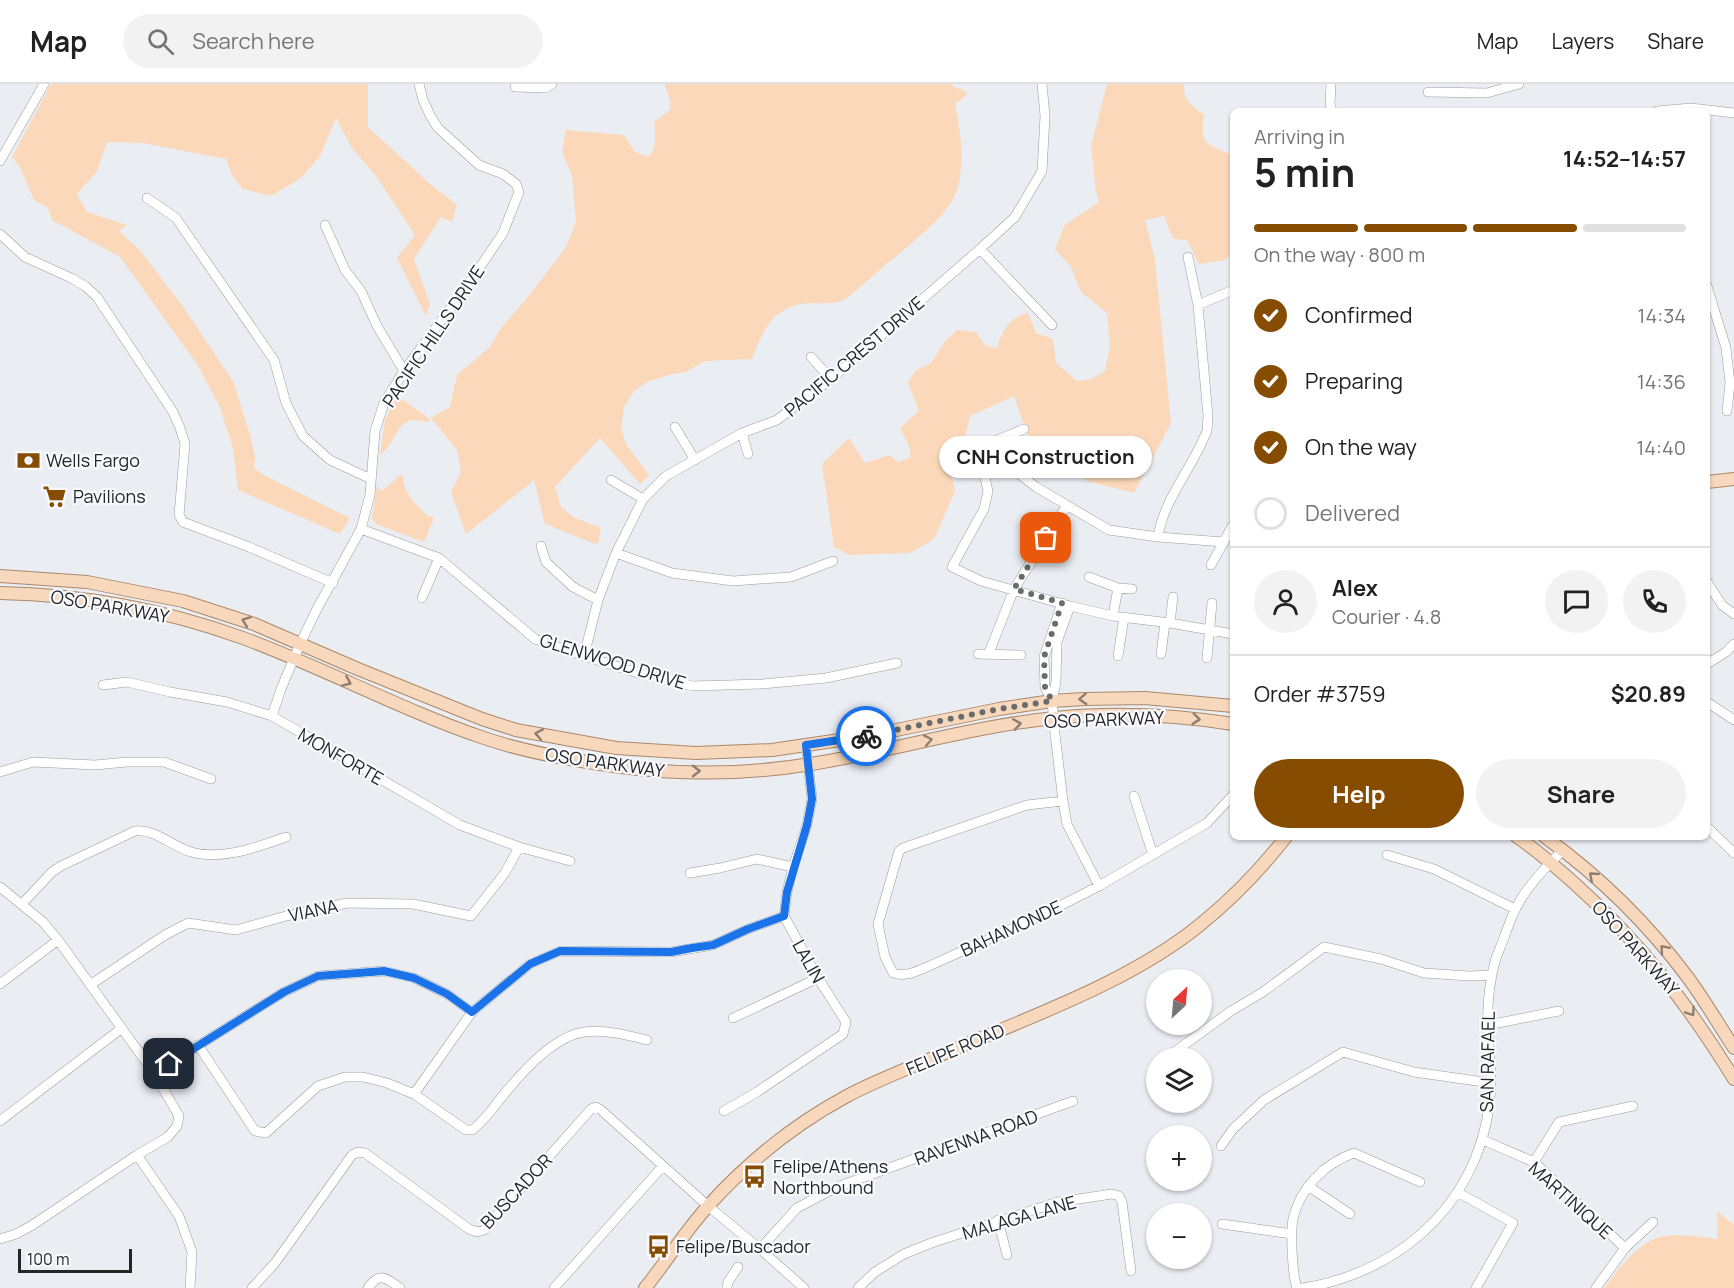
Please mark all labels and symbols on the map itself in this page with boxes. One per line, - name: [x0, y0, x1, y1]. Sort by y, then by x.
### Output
- street label: PACIFIC HILLS DRIVE: [377, 260, 489, 412]
- street label: PACIFIC CREST DRIVE: [779, 290, 929, 422]
- callout: CNH Construction: [940, 436, 1152, 478]
- bank icon: Wells Fargo: [15, 447, 41, 473]
- place label: Wells Fargo: [46, 448, 140, 472]
- supermarket icon: Pavilions: [42, 483, 68, 509]
- place label: Pavilions: [73, 484, 146, 508]
- pin: [1020, 512, 1071, 563]
- street label: OSO PARKWAY: [49, 584, 172, 628]
- one-way arrow: [241, 616, 252, 628]
- street label: GLENWOOD DRIVE: [537, 627, 689, 695]
- one-way arrow: [341, 675, 352, 687]
- one-way arrow: [1079, 693, 1088, 706]
- street label: OSO PARKWAY: [1044, 705, 1165, 733]
- courier: [836, 706, 896, 766]
- one-way arrow: [1191, 713, 1200, 725]
- one-way arrow: [1012, 718, 1022, 730]
- street label: MONFORTE: [294, 722, 388, 790]
- one-way arrow: [535, 729, 544, 741]
- one-way arrow: [922, 734, 932, 747]
- street label: OSO PARKWAY: [544, 742, 667, 782]
- one-way arrow: [692, 765, 701, 777]
- one-way arrow: [1589, 872, 1600, 883]
- street label: VIANA: [286, 893, 341, 927]
- street label: BAHAMONDE: [957, 894, 1065, 962]
- street label: OSO PARKWAY: [1587, 895, 1686, 1001]
- street label: LALIN: [787, 935, 831, 987]
- one-way arrow: [1660, 945, 1671, 956]
- north arrow: [1146, 969, 1212, 1035]
- one-way arrow: [1684, 1005, 1695, 1016]
- street label: SAN RAFAEL: [1474, 1011, 1500, 1113]
- street label: FELIPE ROAD: [902, 1017, 1008, 1081]
- pin: [143, 1038, 194, 1089]
- street label: RAVENNA ROAD: [911, 1104, 1041, 1170]
- street label: BUSCADOR: [475, 1148, 557, 1234]
- place label: Felipe/Athens Northbound: [773, 1154, 888, 1199]
- street label: MARTINIQUE: [1524, 1156, 1618, 1244]
- bus stop icon: Felipe/Athens Northbound: [742, 1163, 768, 1189]
- street label: MALAGA LANE: [959, 1189, 1079, 1245]
- bus stop icon: Felipe/Buscador: [645, 1233, 671, 1259]
- place label: Felipe/Buscador: [676, 1234, 811, 1258]
- scale bar: [18, 1246, 132, 1274]

